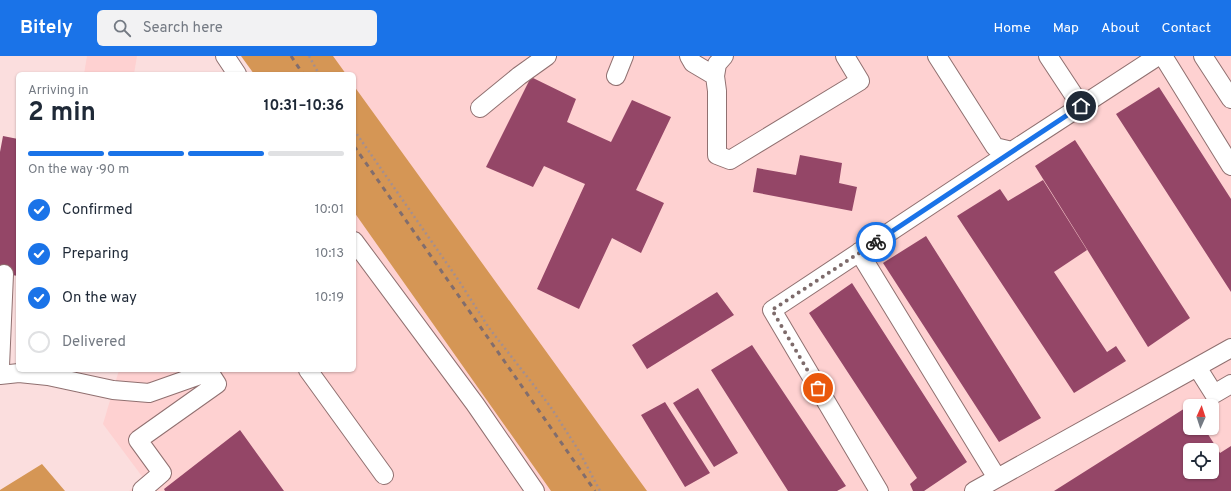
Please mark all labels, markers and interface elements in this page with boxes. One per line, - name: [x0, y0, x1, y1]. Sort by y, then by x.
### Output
- search box: [97, 10, 377, 46]
- text: Bitely: [20, 16, 73, 40]
- icon: search: [111, 17, 133, 39]
- text: Search here: [143, 19, 223, 38]
- text: Home: [994, 20, 1031, 37]
- text: Map: [1053, 20, 1079, 37]
- text: About: [1101, 20, 1140, 37]
- text: Contact: [1162, 20, 1211, 37]
- text: Arriving in: [28, 83, 89, 99]
- pin: [1064, 89, 1098, 123]
- icon: home: [1070, 95, 1092, 117]
- text: 2 min: [28, 97, 96, 130]
- text: 10:31–10:36: [264, 97, 344, 116]
- text: On the way · 90 m: [28, 162, 129, 178]
- icon: check: [28, 199, 50, 221]
- text: Confirmed: [62, 201, 133, 220]
- text: 10:01: [315, 202, 344, 218]
- courier: [856, 222, 896, 262]
- icon: bike: [865, 231, 887, 253]
- icon: check: [28, 243, 50, 265]
- text: Preparing: [62, 245, 129, 264]
- text: 10:13: [315, 246, 344, 262]
- icon: check: [28, 287, 50, 309]
- text: On the way: [62, 289, 137, 308]
- text: 10:19: [315, 290, 344, 306]
- text: Delivered: [62, 333, 126, 352]
- pin: [801, 371, 835, 405]
- icon: bag: [807, 377, 829, 399]
- north arrow: [1183, 399, 1219, 435]
- map controls: [1183, 399, 1219, 479]
- button: locate: [1183, 443, 1219, 479]

